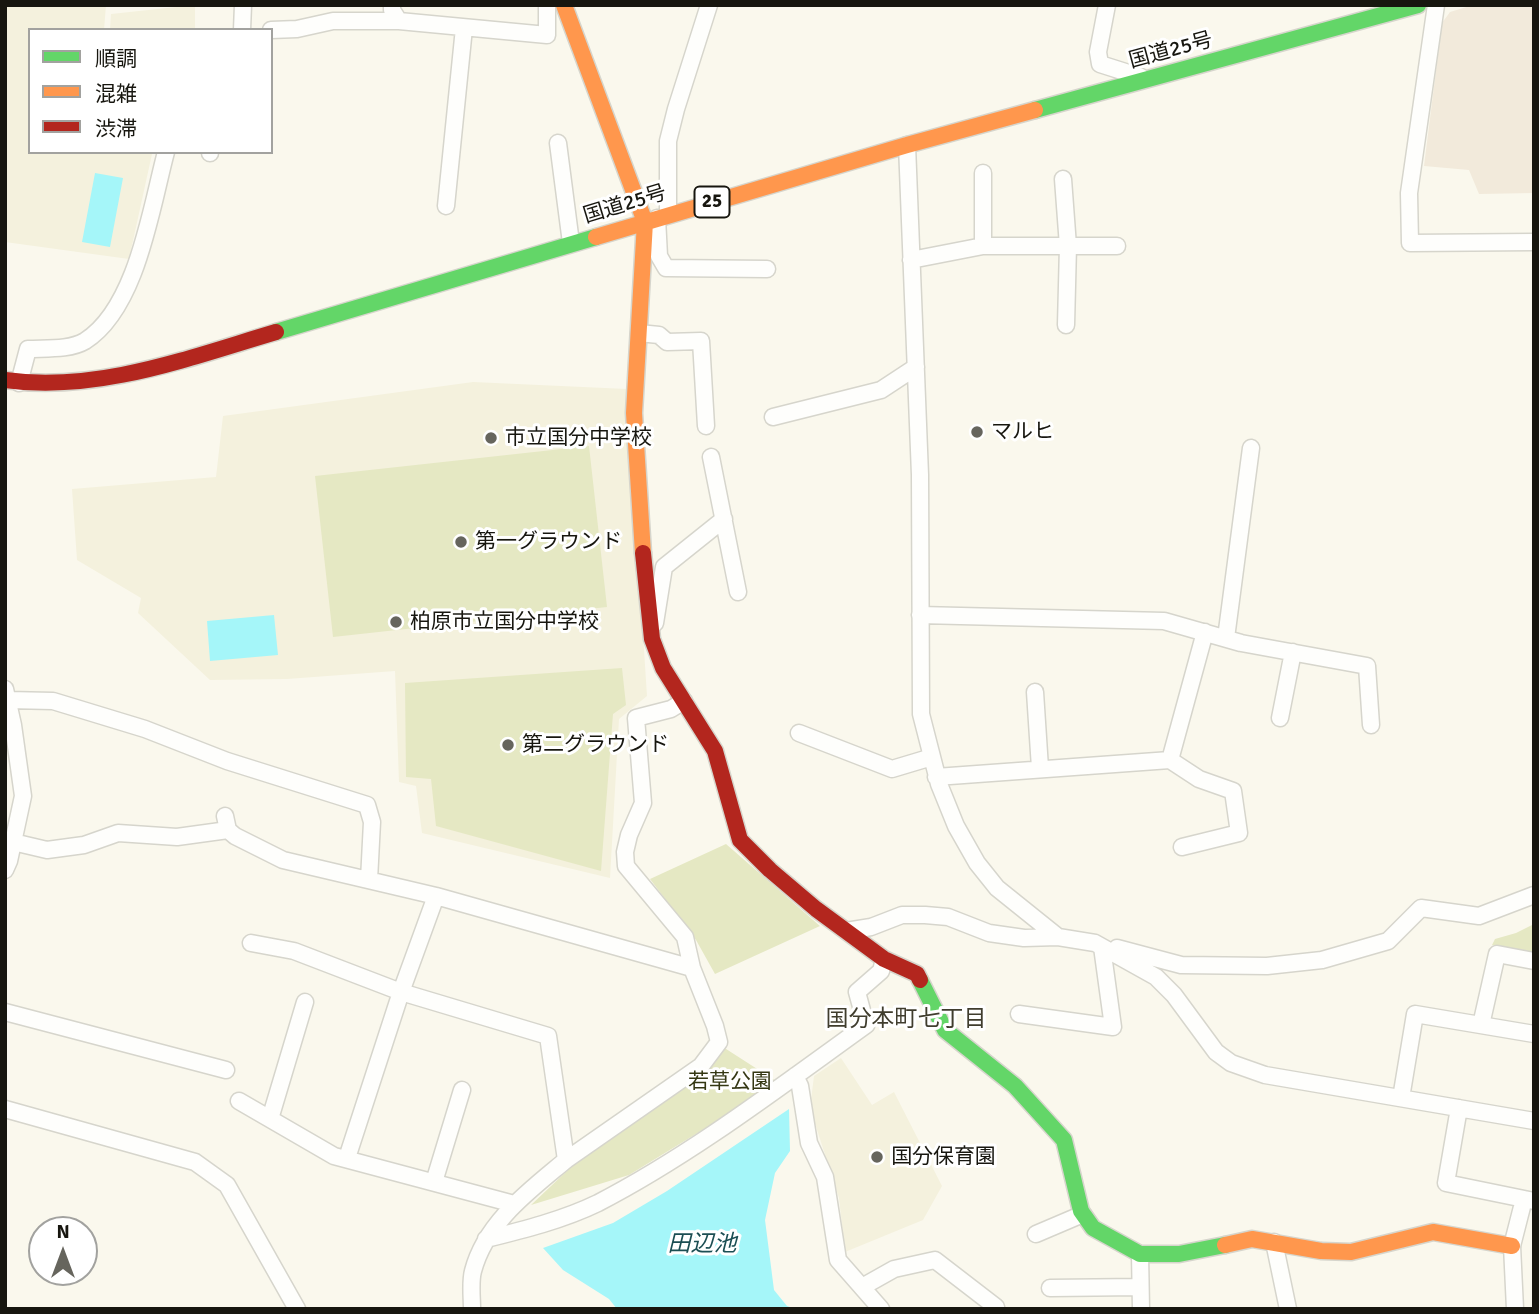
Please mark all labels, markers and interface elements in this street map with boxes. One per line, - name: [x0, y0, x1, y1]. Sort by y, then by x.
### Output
- legend: [28, 28, 273, 154]
- street label: 国道25号: [1126, 28, 1216, 74]
- text: 順調: [95, 46, 137, 72]
- text: 混雑: [95, 81, 137, 107]
- text: 渋滞: [95, 116, 137, 142]
- street label: 国道25号: [580, 180, 670, 230]
- road number: 25: [694, 186, 730, 218]
- place label: マルヒ: [991, 419, 1054, 445]
- marker: マルヒ: [969, 424, 985, 440]
- place label: 市立国分中学校: [505, 425, 652, 451]
- marker: 市立国分中学校: [483, 430, 499, 446]
- place label: 第一グラウンド: [475, 529, 622, 555]
- marker: 第一グラウンド: [453, 534, 469, 550]
- place label: 柏原市立国分中学校: [410, 609, 599, 635]
- marker: 柏原市立国分中学校: [388, 614, 404, 630]
- place label: 第二グラウンド: [522, 732, 669, 758]
- marker: 第二グラウンド: [500, 737, 516, 753]
- district label: 国分本町七丁目: [826, 1006, 986, 1034]
- park label: 若草公園: [688, 1069, 772, 1095]
- place label: 国分保育園: [891, 1144, 996, 1170]
- marker: 国分保育園: [869, 1149, 885, 1165]
- north arrow: [28, 1216, 98, 1286]
- text: N: [56, 1220, 70, 1244]
- water label: 田辺池: [668, 1231, 736, 1259]

